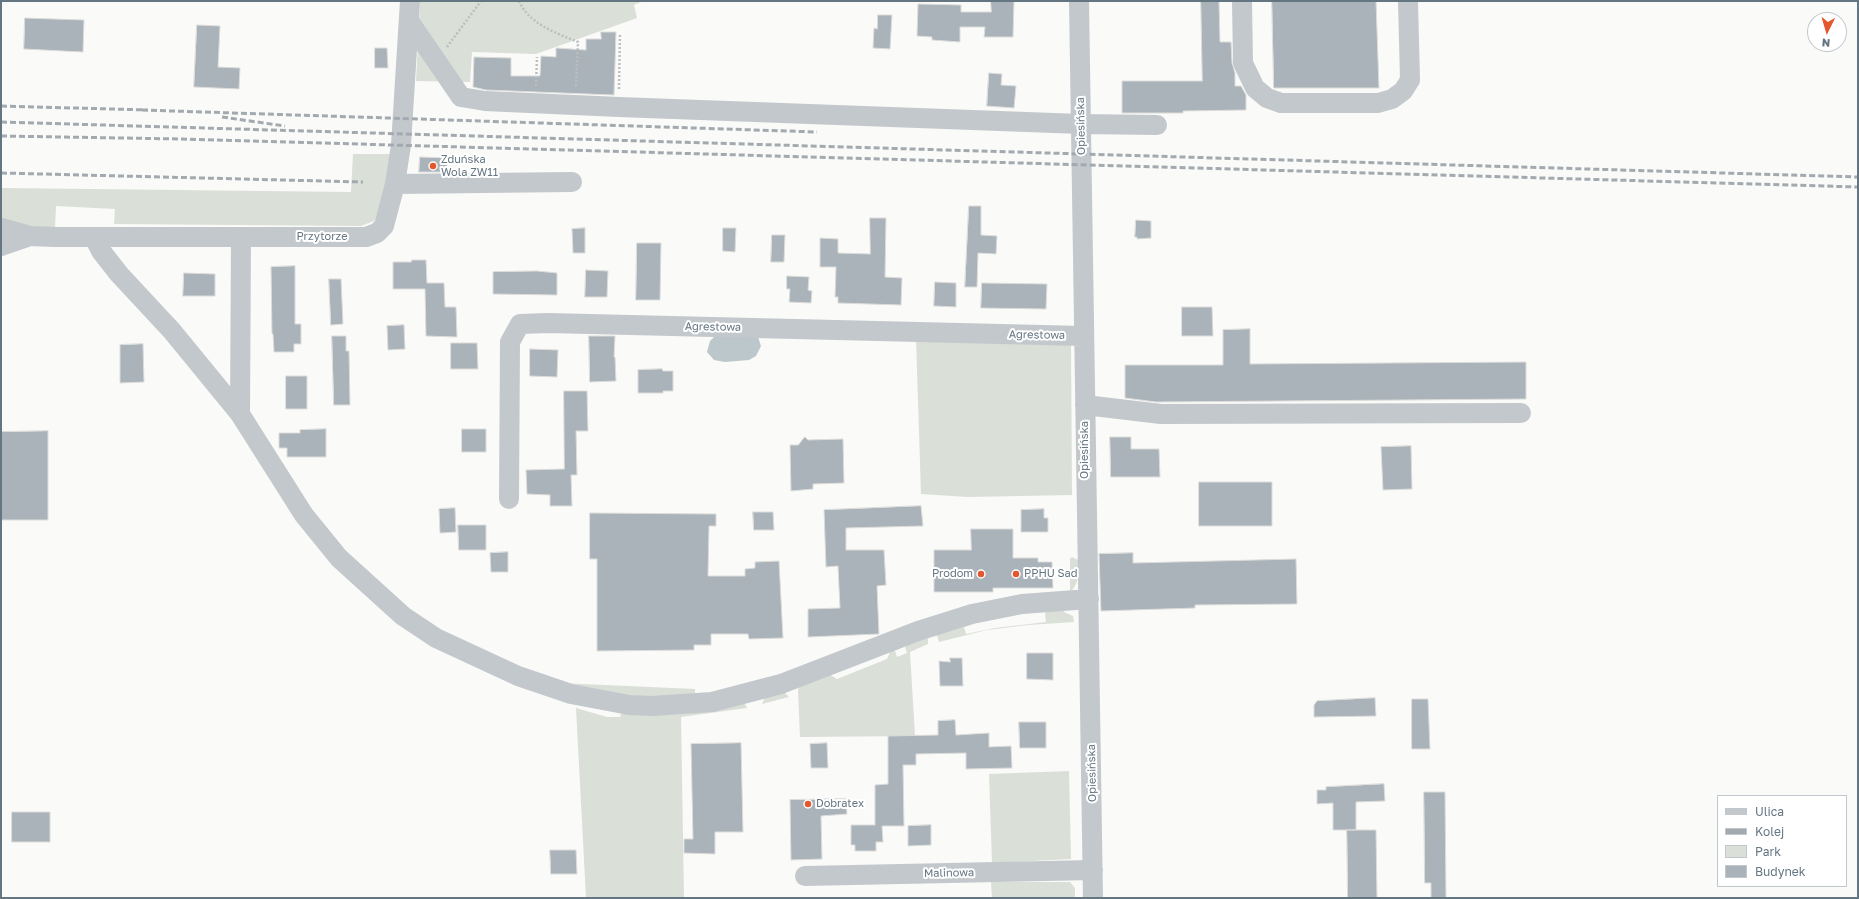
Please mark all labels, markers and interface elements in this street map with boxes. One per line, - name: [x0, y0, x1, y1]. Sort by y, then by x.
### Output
- north arrow: [1807, 12, 1847, 52]
- text: N: [1821, 37, 1831, 50]
- street label: Opiesińska: [1074, 97, 1088, 155]
- place label: Zduńska Wola ZW11: [441, 153, 498, 179]
- marker: Zduńska Wola ZW11: [428, 161, 438, 171]
- street label: Przytorze: [296, 230, 348, 244]
- street label: Agrestowa: [685, 320, 741, 334]
- street label: Agrestowa: [1009, 328, 1065, 342]
- street label: Opiesińska: [1078, 421, 1092, 479]
- place label: Prodom: [932, 567, 973, 581]
- place label: PPHU Sad: [1024, 567, 1078, 581]
- marker: Prodom: [976, 569, 986, 579]
- marker: PPHU Sad: [1011, 569, 1021, 579]
- street label: Opiesińska: [1085, 744, 1099, 802]
- legend: [1717, 795, 1847, 887]
- place label: Dobratex: [816, 797, 864, 811]
- marker: Dobratex: [803, 799, 813, 809]
- text: Ulica: [1755, 804, 1784, 819]
- text: Kolej: [1755, 824, 1784, 839]
- text: Park: [1755, 844, 1781, 859]
- text: Budynek: [1755, 864, 1806, 879]
- street label: Malinowa: [924, 866, 974, 880]

